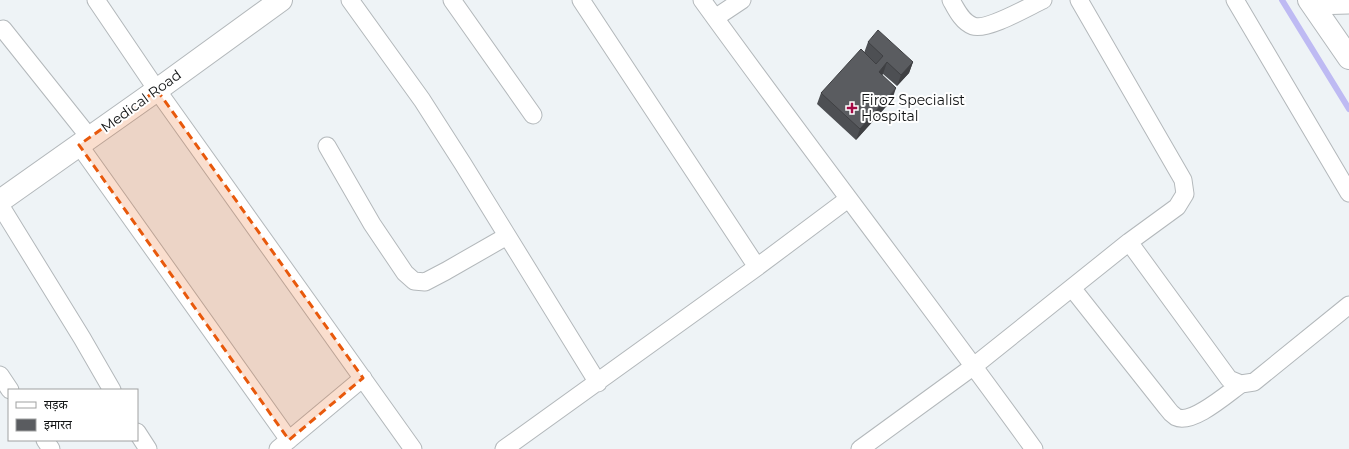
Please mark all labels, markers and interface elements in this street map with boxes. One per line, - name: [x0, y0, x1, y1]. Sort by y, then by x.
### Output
- street label: Medical Road: [97, 66, 185, 136]
- place label: Firoz Specialist Hospital: [861, 91, 965, 125]
- marker: Firoz Specialist Hospital: [846, 102, 858, 114]
- legend: [8, 389, 138, 441]
- text: सड़क: [44, 397, 69, 412]
- text: इमारत: [44, 417, 73, 432]

